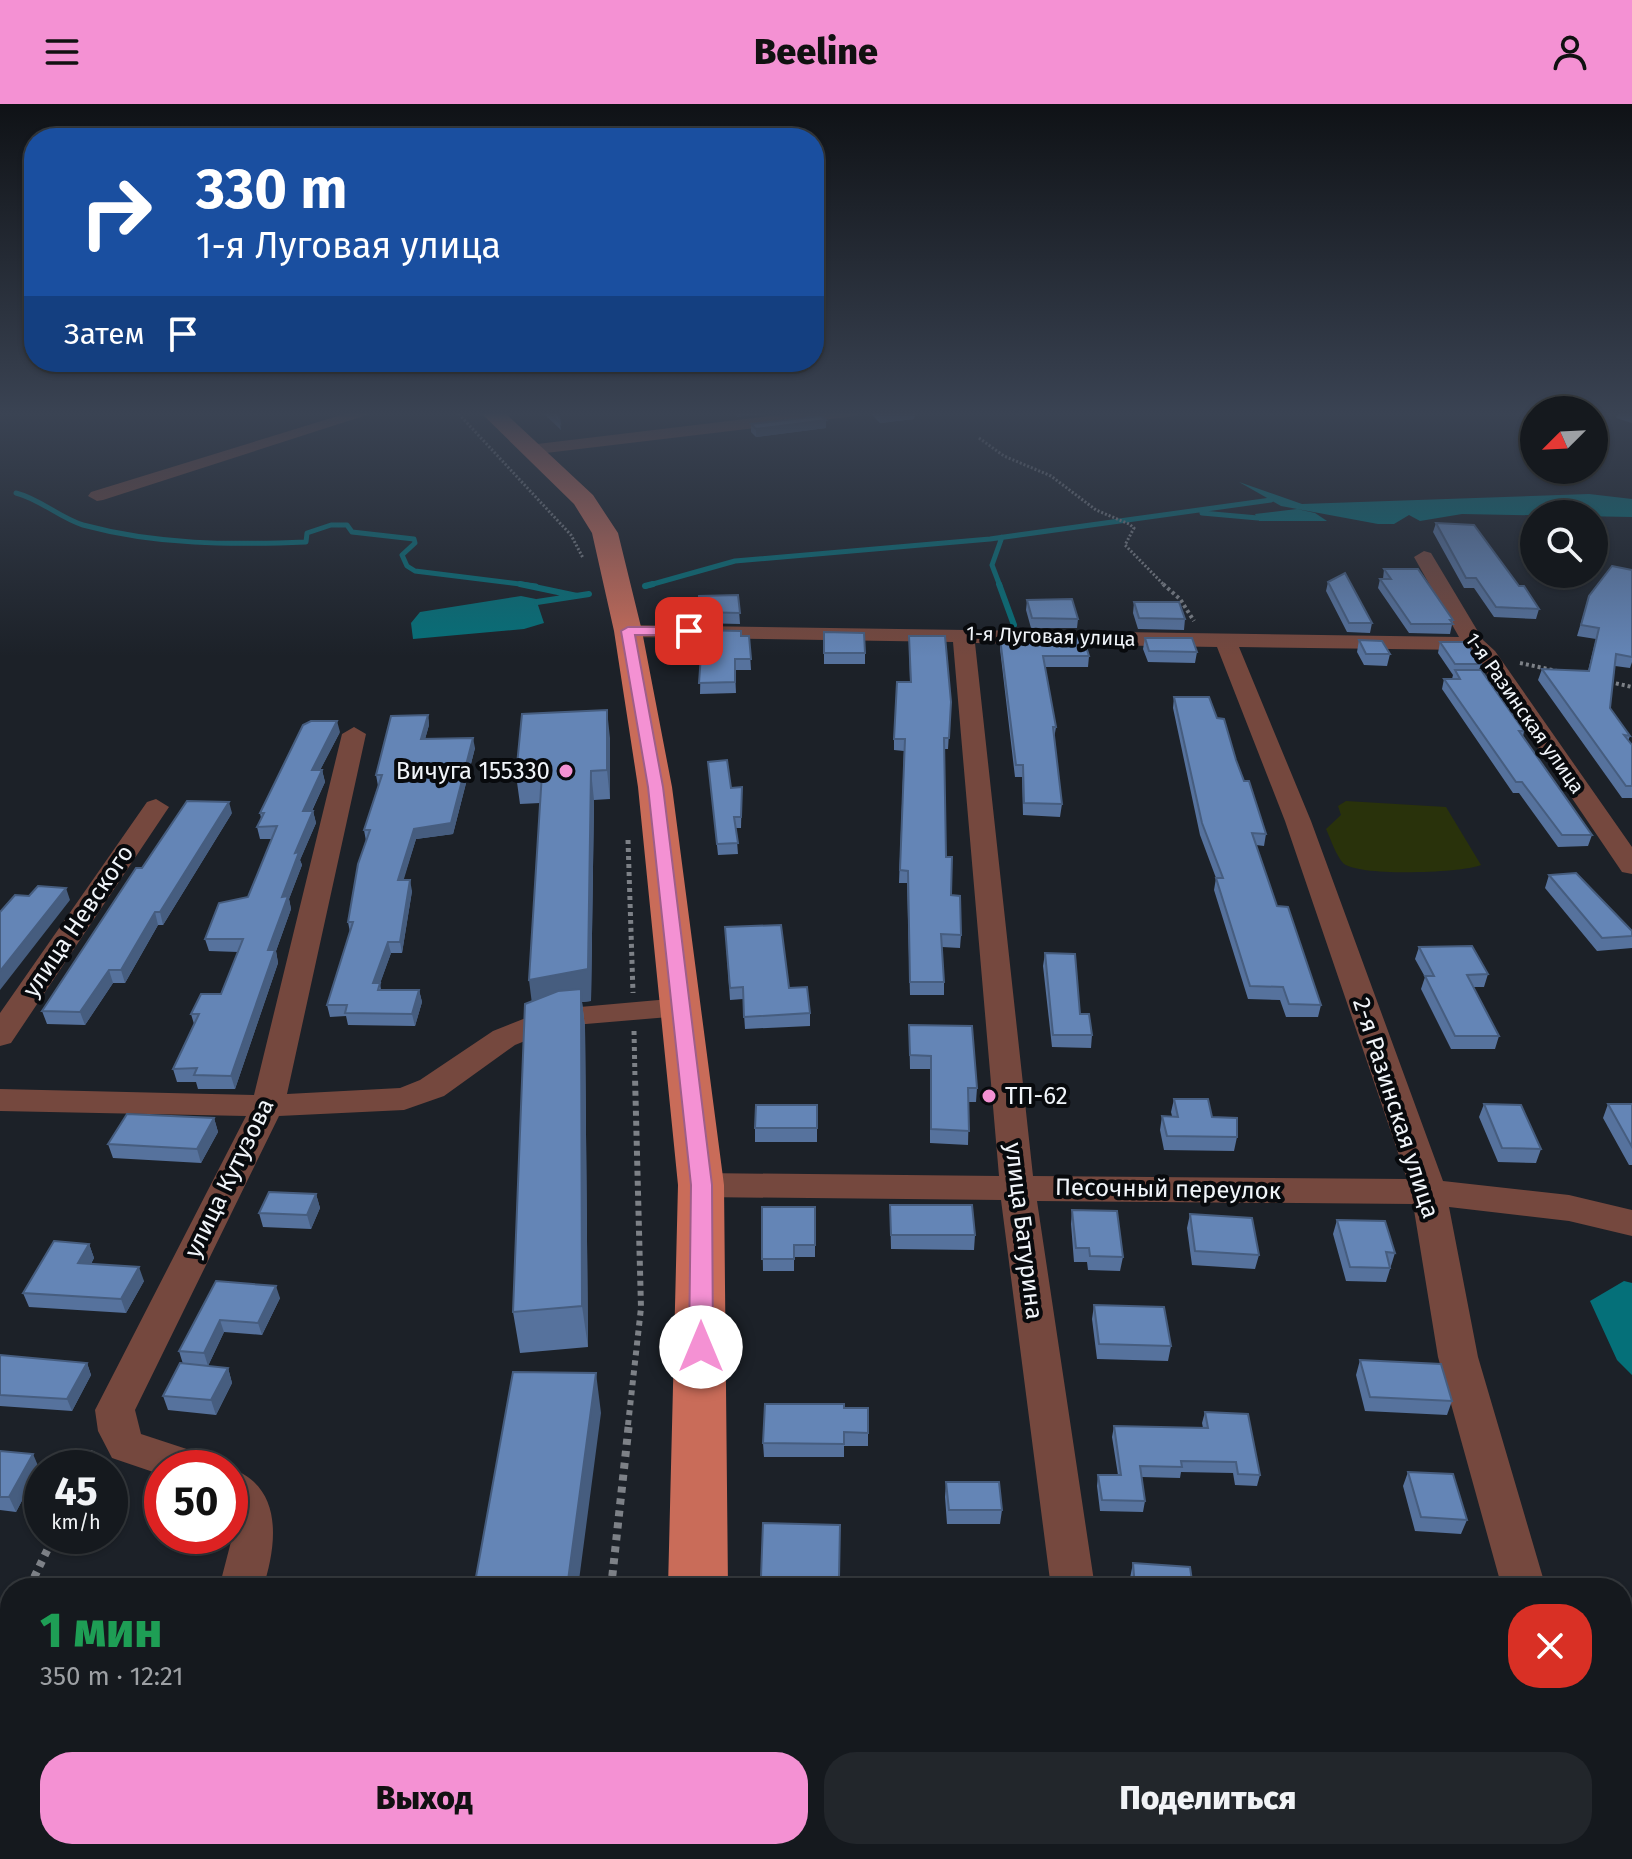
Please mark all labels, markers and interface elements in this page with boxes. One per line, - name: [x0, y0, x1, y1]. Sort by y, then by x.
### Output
- icon: menu: [40, 30, 84, 74]
- text: Beeline: [754, 30, 878, 74]
- icon: person: [1548, 30, 1592, 74]
- text: 330 m: [196, 156, 348, 223]
- icon: right: [64, 160, 168, 264]
- text: 1-я Луговая улица: [196, 224, 501, 268]
- icon: arrive: [161, 312, 205, 356]
- text: Затем: [64, 316, 145, 352]
- north arrow: [1520, 396, 1608, 484]
- map controls: [1520, 396, 1608, 588]
- button: search: [1520, 500, 1608, 588]
- pin: [655, 597, 723, 665]
- icon: arrive: [667, 609, 711, 653]
- street label: 1-я Луговая улица: [966, 621, 1136, 651]
- street label: 1-я Разинская улица: [1461, 628, 1589, 798]
- place label: Вичуга 155330: [396, 757, 550, 785]
- marker: Вичуга 155330: [557, 762, 575, 780]
- street label: улица Невского: [17, 840, 139, 1002]
- street label: 2-я Разинская улица: [1347, 994, 1445, 1222]
- place label: ТП-62: [1005, 1082, 1068, 1110]
- marker: ТП-62: [980, 1087, 998, 1105]
- street label: улица Кутузова: [178, 1094, 280, 1262]
- street label: улица Батурина: [999, 1141, 1049, 1321]
- street label: Песочный переулок: [1055, 1173, 1282, 1205]
- position arrow: [659, 1305, 743, 1389]
- speed limit sign: 50: [144, 1450, 248, 1554]
- text: 45: [54, 1468, 98, 1516]
- text: km/h: [51, 1510, 101, 1534]
- text: 1 мин: [40, 1602, 162, 1660]
- button: close: [1508, 1604, 1592, 1688]
- text: 350 m · 12:21: [40, 1661, 184, 1692]
- button: Выход: [40, 1752, 808, 1844]
- button: Поделиться: [824, 1752, 1592, 1844]

